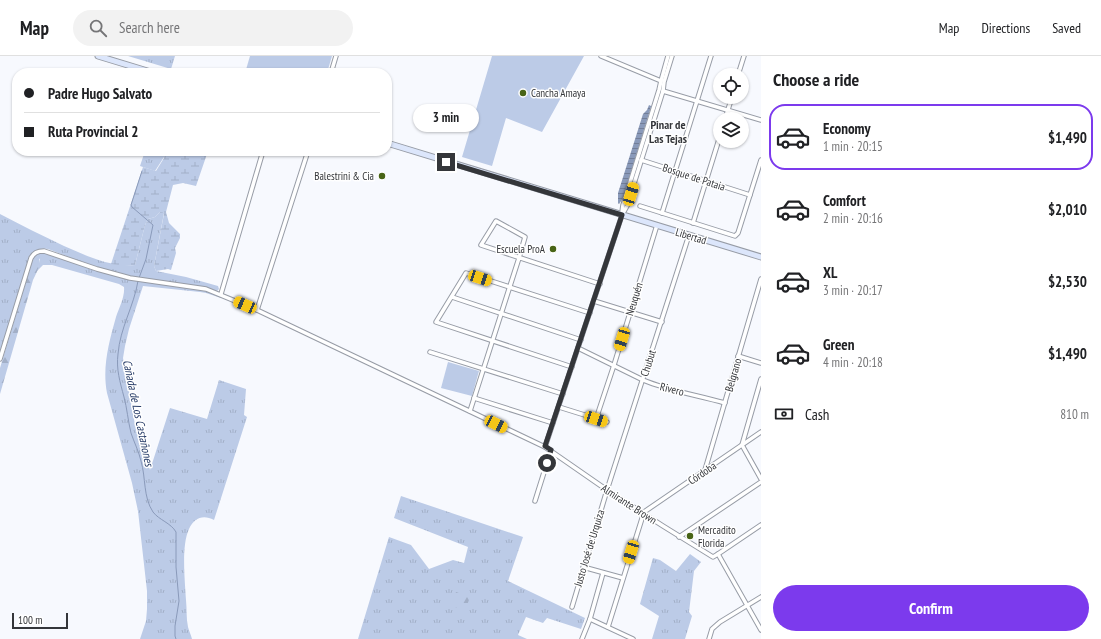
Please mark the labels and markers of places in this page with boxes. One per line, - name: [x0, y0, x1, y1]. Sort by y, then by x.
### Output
- place label: Cancha Amaya: [531, 86, 586, 100]
- marker: Cancha Amaya: [518, 88, 528, 98]
- place label: Balestrini & Cia: [314, 169, 374, 183]
- marker: Balestrini & Cia: [377, 171, 387, 181]
- place label: Escuela ProA: [496, 242, 546, 256]
- marker: Escuela ProA: [548, 244, 558, 254]
- place label: Mercadito Florida: [698, 523, 736, 550]
- marker: Mercadito Florida: [685, 531, 695, 541]

